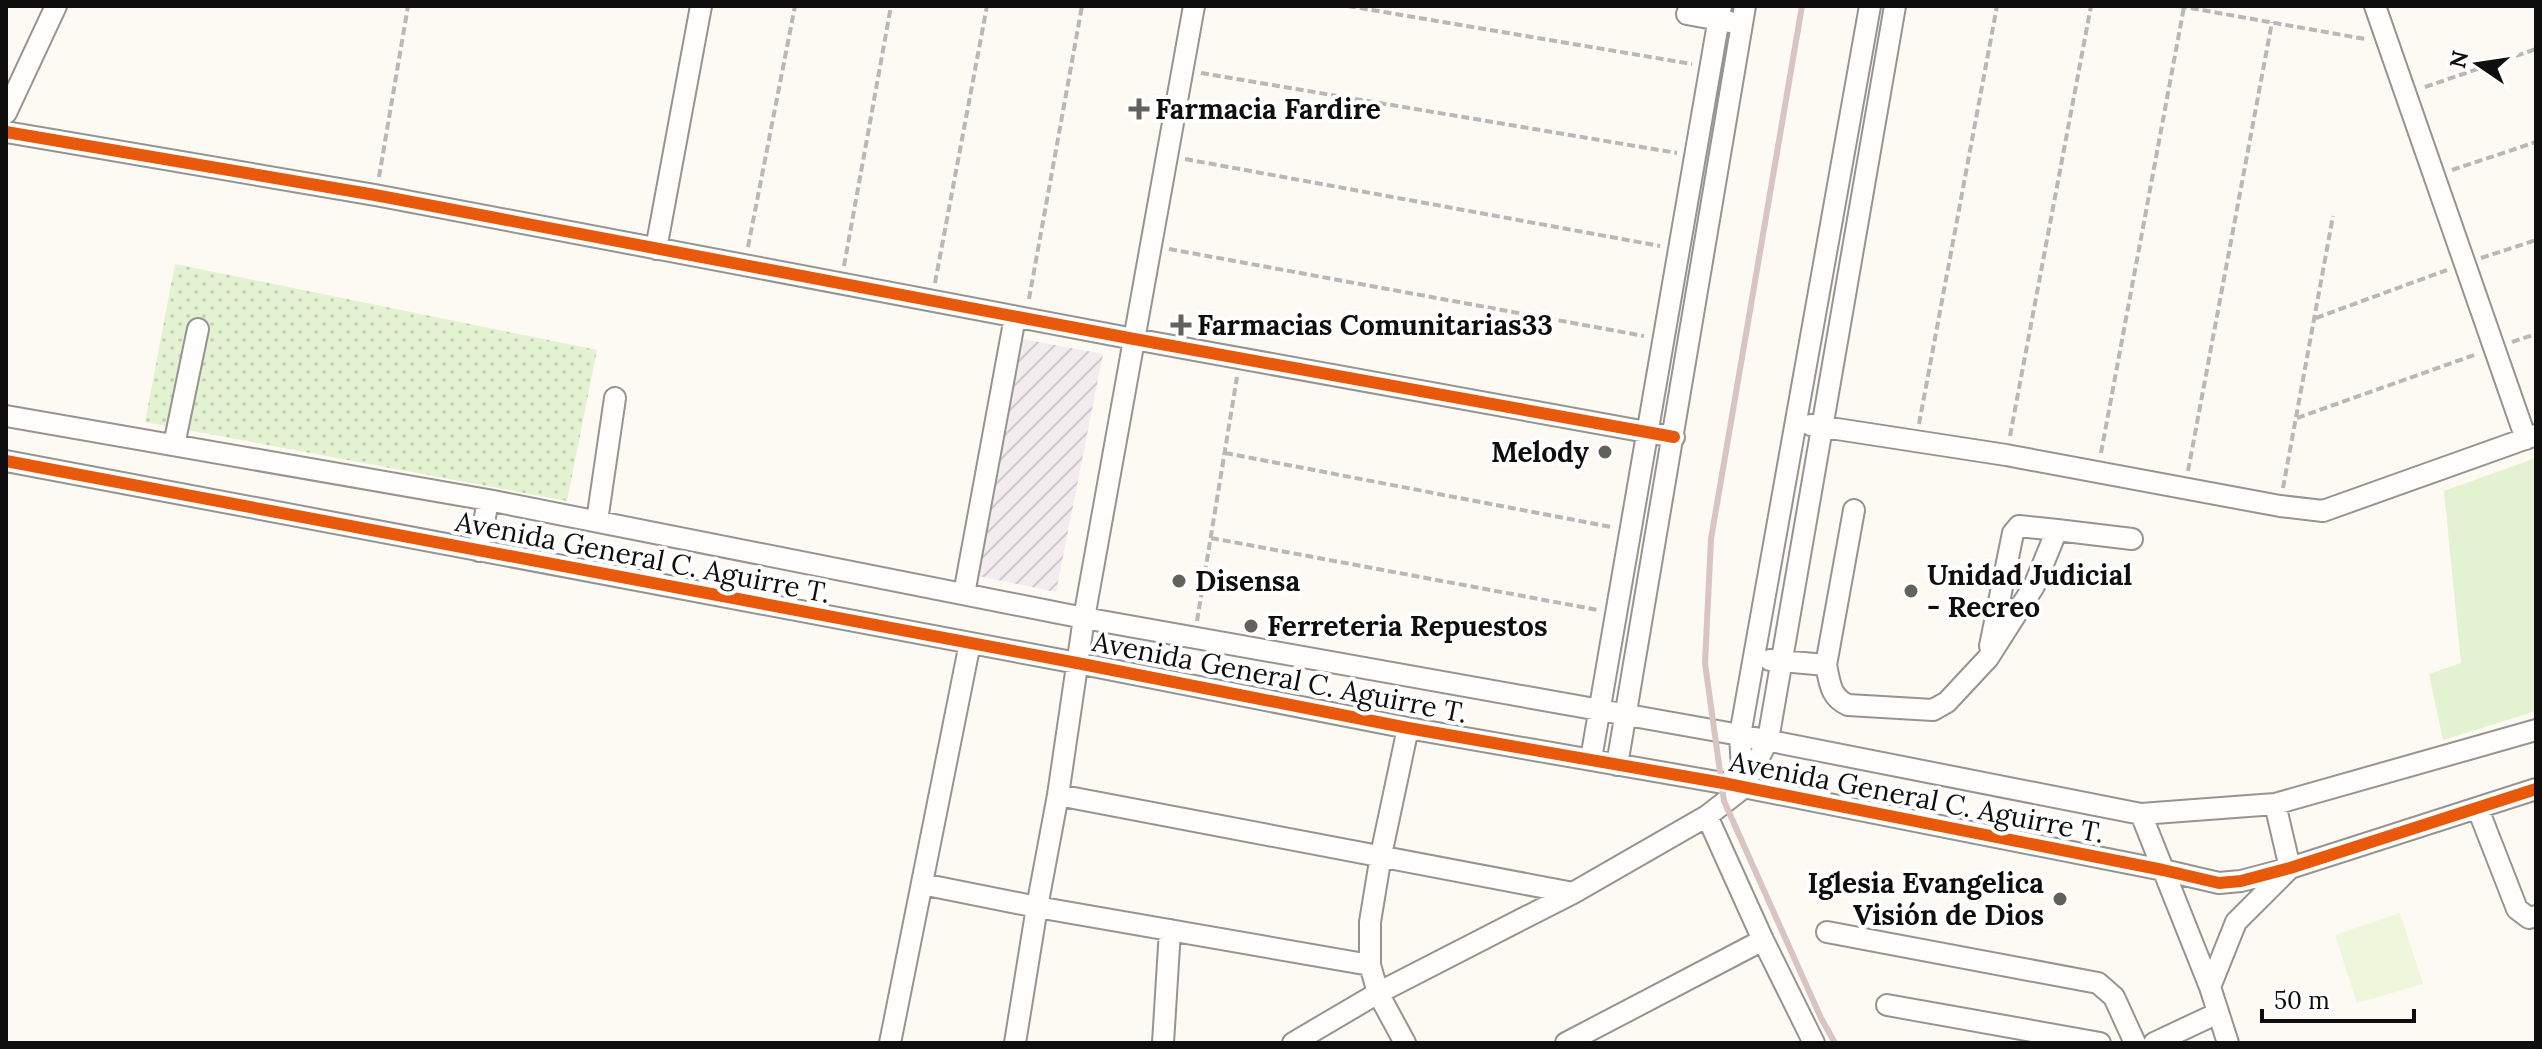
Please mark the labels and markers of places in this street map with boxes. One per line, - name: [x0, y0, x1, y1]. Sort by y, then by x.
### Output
- place label: Farmacia Fardire: [1155, 91, 1381, 127]
- marker: Farmacia Fardire: [1130, 100, 1148, 118]
- place label: Farmacias Comunitarias33: [1197, 307, 1553, 343]
- marker: Farmacias Comunitarias33: [1172, 316, 1190, 334]
- place label: Melody: [1491, 434, 1590, 470]
- marker: Melody: [1596, 443, 1614, 461]
- place label: Unidad Judicial - Recreo: [1927, 557, 2132, 625]
- place label: Disensa: [1195, 563, 1300, 599]
- marker: Disensa: [1170, 572, 1188, 590]
- marker: Unidad Judicial - Recreo: [1902, 582, 1920, 600]
- place label: Ferreteria Repuestos: [1267, 608, 1548, 644]
- marker: Ferreteria Repuestos: [1242, 617, 1260, 635]
- place label: Iglesia Evangelica Visión de Dios: [1808, 865, 2044, 933]
- marker: Iglesia Evangelica Visión de Dios: [2051, 890, 2069, 908]

